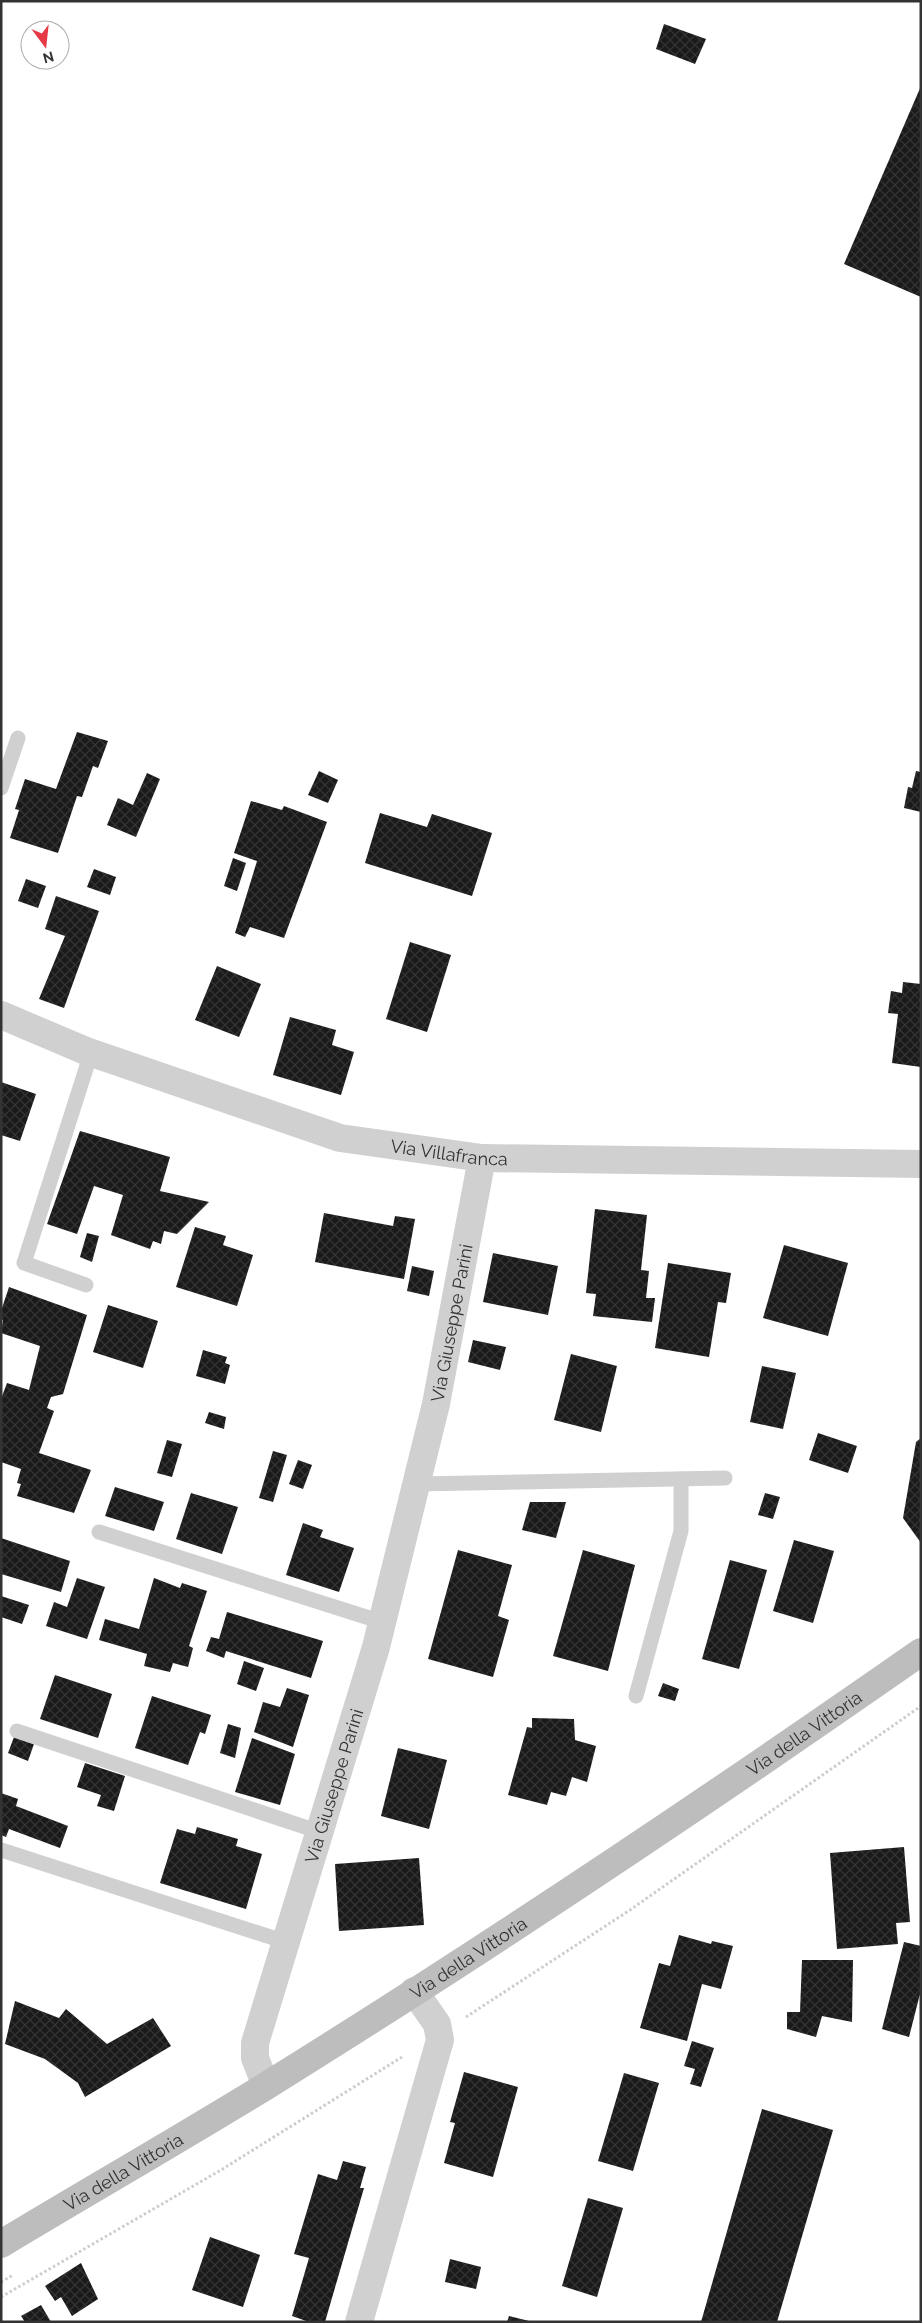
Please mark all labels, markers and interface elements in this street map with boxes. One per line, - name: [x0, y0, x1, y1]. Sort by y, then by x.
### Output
- north arrow: [20, 20, 70, 70]
- text: N: [41, 48, 56, 67]
- street label: Via Villafranca: [389, 1135, 508, 1169]
- street label: Via Giuseppe Parini: [426, 1242, 476, 1404]
- street label: Via della Vittoria: [742, 1686, 865, 1780]
- street label: Via Giuseppe Parini: [300, 1706, 367, 1866]
- street label: Via della Vittoria: [406, 1912, 530, 2003]
- street label: Via della Vittoria: [60, 2128, 186, 2215]

